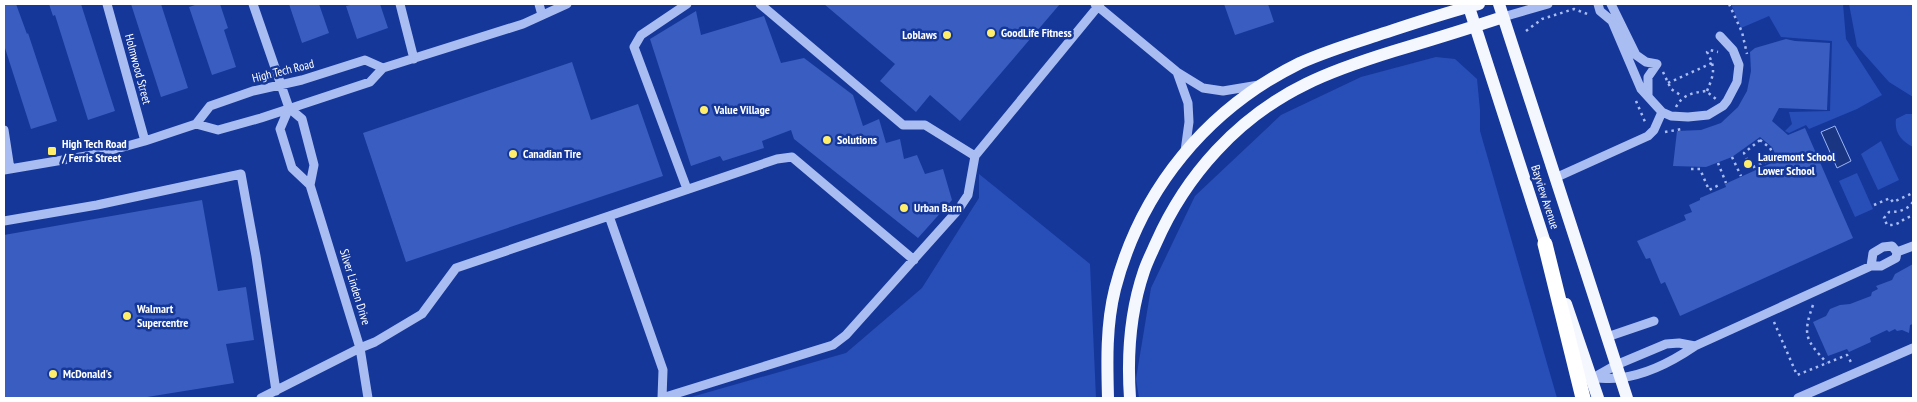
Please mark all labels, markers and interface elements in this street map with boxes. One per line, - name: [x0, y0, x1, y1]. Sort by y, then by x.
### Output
- place label: GoodLife Fitness: [1001, 25, 1072, 40]
- place label: Loblaws: [902, 27, 937, 42]
- marker: GoodLife Fitness: [985, 27, 997, 39]
- marker: Loblaws: [941, 29, 953, 41]
- street label: Holmwood Street: [122, 32, 155, 106]
- street label: High Tech Road: [250, 56, 315, 85]
- place label: Value Village: [713, 102, 770, 117]
- marker: Value Village: [698, 104, 710, 116]
- place label: Solutions: [837, 132, 877, 147]
- marker: Solutions: [821, 134, 833, 146]
- place label: High Tech Road / Ferris Street: [61, 136, 127, 165]
- marker: High Tech Road / Ferris Street: [46, 145, 58, 157]
- place label: Canadian Tire: [523, 146, 581, 161]
- marker: Canadian Tire: [507, 148, 519, 160]
- place label: Lauremont School Lower School: [1758, 149, 1835, 178]
- marker: Lauremont School Lower School: [1742, 158, 1754, 170]
- street label: Bayview Avenue: [1528, 163, 1563, 231]
- place label: Urban Barn: [914, 200, 962, 215]
- marker: Urban Barn: [898, 202, 910, 214]
- street label: Silver Linden Drive: [337, 247, 374, 327]
- place label: Walmart Supercentre: [136, 301, 188, 330]
- marker: Walmart Supercentre: [121, 310, 133, 322]
- place label: McDonald's: [63, 366, 112, 381]
- marker: McDonald's: [47, 368, 59, 380]

